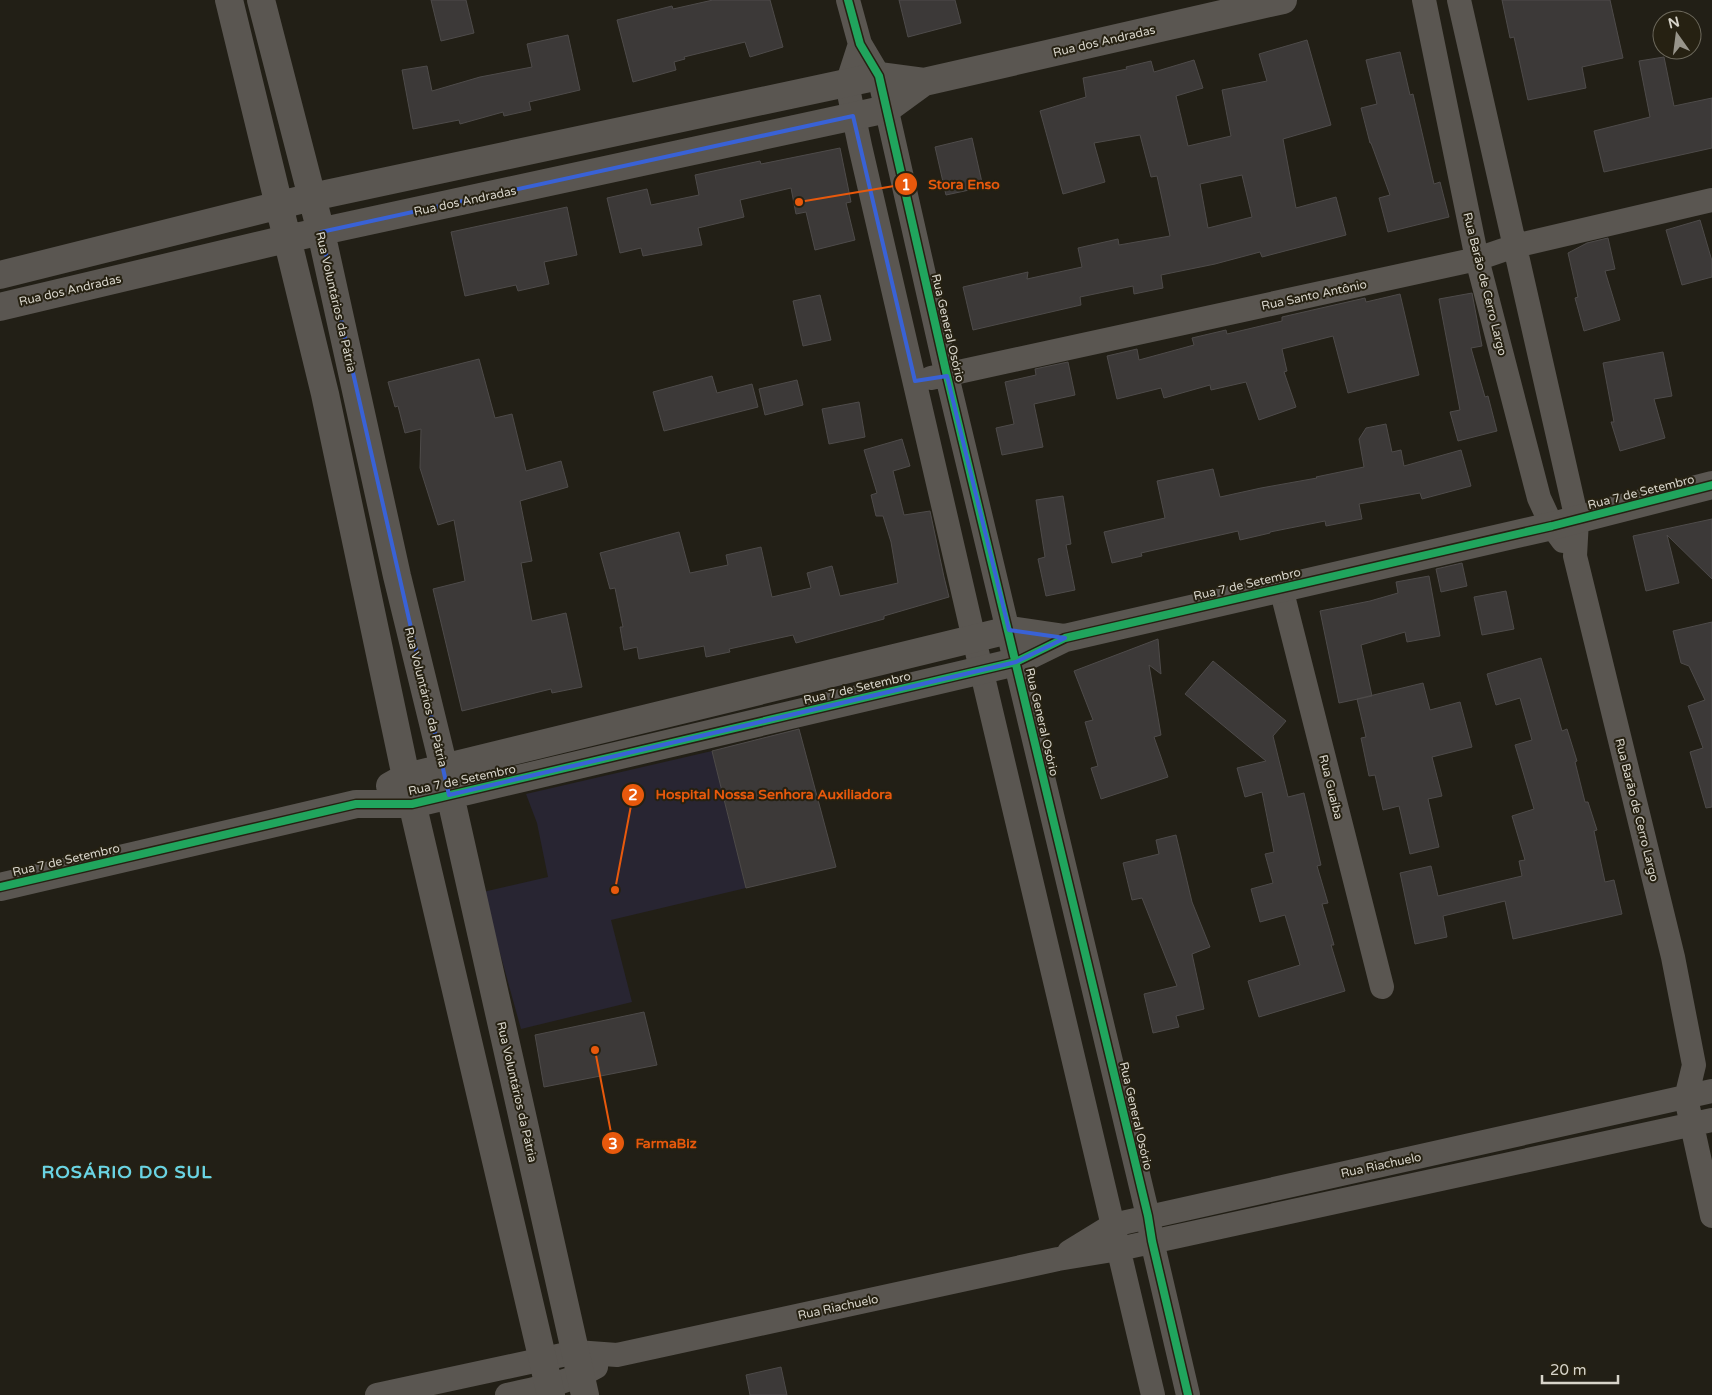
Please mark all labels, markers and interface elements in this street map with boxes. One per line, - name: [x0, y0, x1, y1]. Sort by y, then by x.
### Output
- north arrow: [1652, 10, 1702, 60]
- text: N: [1666, 13, 1681, 32]
- street label: Rua dos Andradas: [1051, 22, 1157, 60]
- callout: Stora Enso: [893, 170, 1010, 199]
- text: 1: [901, 176, 911, 194]
- text: Stora Enso: [928, 176, 1000, 193]
- street label: Rua dos Andradas: [412, 183, 518, 219]
- street label: Rua Barão de Cerro Largo: [1460, 211, 1510, 357]
- street label: Rua Voluntários da Pátria: [313, 230, 359, 374]
- street label: Rua dos Andradas: [17, 271, 123, 309]
- street label: Rua General Osório: [929, 272, 967, 384]
- street label: Rua Santo Antônio: [1260, 277, 1368, 313]
- street label: Rua 7 de Setembro: [1586, 472, 1696, 512]
- street label: Rua 7 de Setembro: [1192, 565, 1302, 603]
- street label: Rua Voluntários da Pátria: [402, 625, 450, 769]
- street label: Rua General Osório: [1023, 666, 1061, 778]
- street label: Rua 7 de Setembro: [802, 669, 912, 707]
- street label: Rua Barão de Cerro Largo: [1612, 737, 1662, 883]
- street label: Rua Guaíba: [1316, 753, 1346, 821]
- street label: Rua 7 de Setembro: [407, 762, 517, 798]
- callout: Hospital Nossa Senhora Auxiliadora: [620, 780, 902, 809]
- text: 2: [628, 786, 638, 804]
- text: Hospital Nossa Senhora Auxiliadora: [656, 786, 893, 803]
- street label: Rua 7 de Setembro: [11, 841, 121, 879]
- street label: Rua Voluntários da Pátria: [494, 1020, 540, 1164]
- street label: Rua General Osório: [1117, 1060, 1155, 1172]
- callout: FarmaBiz: [601, 1129, 707, 1158]
- text: 3: [608, 1135, 618, 1153]
- text: FarmaBiz: [635, 1135, 697, 1152]
- street label: Rua Riachuelo: [1339, 1150, 1423, 1180]
- district label: ROSÁRIO DO SUL: [41, 1161, 213, 1183]
- street label: Rua Riachuelo: [796, 1292, 880, 1322]
- scale bar: [1542, 1352, 1618, 1384]
- text: 20 m: [1550, 1361, 1587, 1379]

